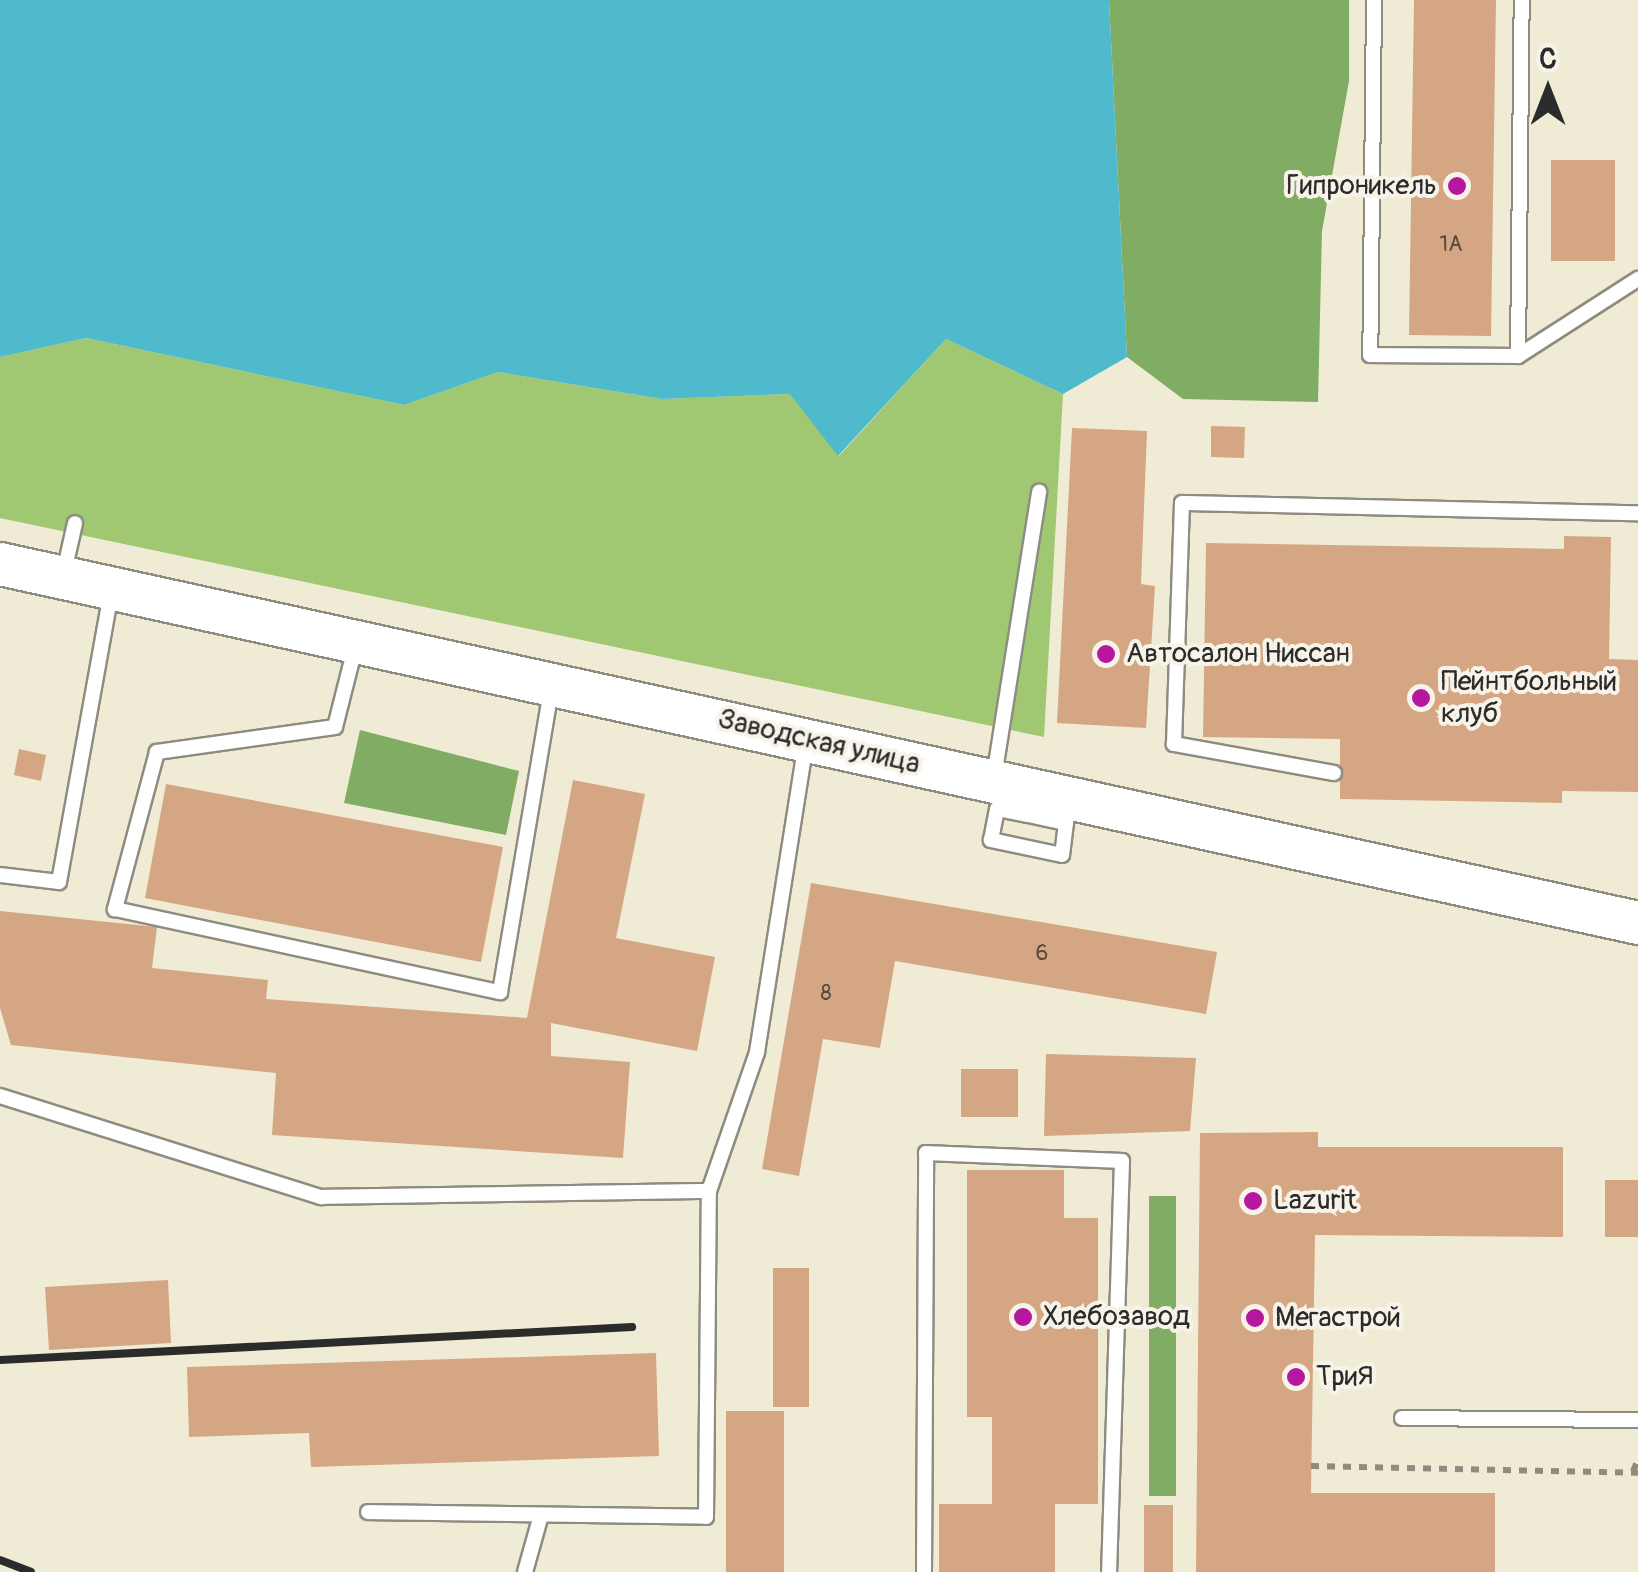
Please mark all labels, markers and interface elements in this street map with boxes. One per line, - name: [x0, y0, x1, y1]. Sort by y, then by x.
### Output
- north arrow: [1498, 40, 1598, 140]
- text: С: [1539, 42, 1557, 77]
- place label: Гипроникель: [1286, 169, 1437, 203]
- marker: Гипроникель: [1446, 175, 1468, 197]
- house number: 1А: [1440, 232, 1462, 258]
- place label: Автосалон Ниссан: [1126, 637, 1350, 671]
- marker: Автосалон Ниссан: [1095, 643, 1117, 665]
- place label: Пейнтбольный клуб: [1441, 665, 1617, 731]
- marker: Пейнтбольный клуб: [1410, 687, 1432, 709]
- street label: Заводская улица: [715, 702, 923, 782]
- house number: 6: [1036, 941, 1048, 967]
- house number: 8: [820, 981, 832, 1007]
- place label: Lazurit: [1273, 1184, 1357, 1218]
- marker: Lazurit: [1242, 1190, 1264, 1212]
- place label: Хлебозавод: [1043, 1300, 1190, 1334]
- place label: Мегастрой: [1275, 1301, 1401, 1335]
- marker: Хлебозавод: [1012, 1306, 1034, 1328]
- marker: Мегастрой: [1244, 1307, 1266, 1329]
- place label: ТриЯ: [1316, 1360, 1373, 1394]
- marker: ТриЯ: [1285, 1366, 1307, 1388]

